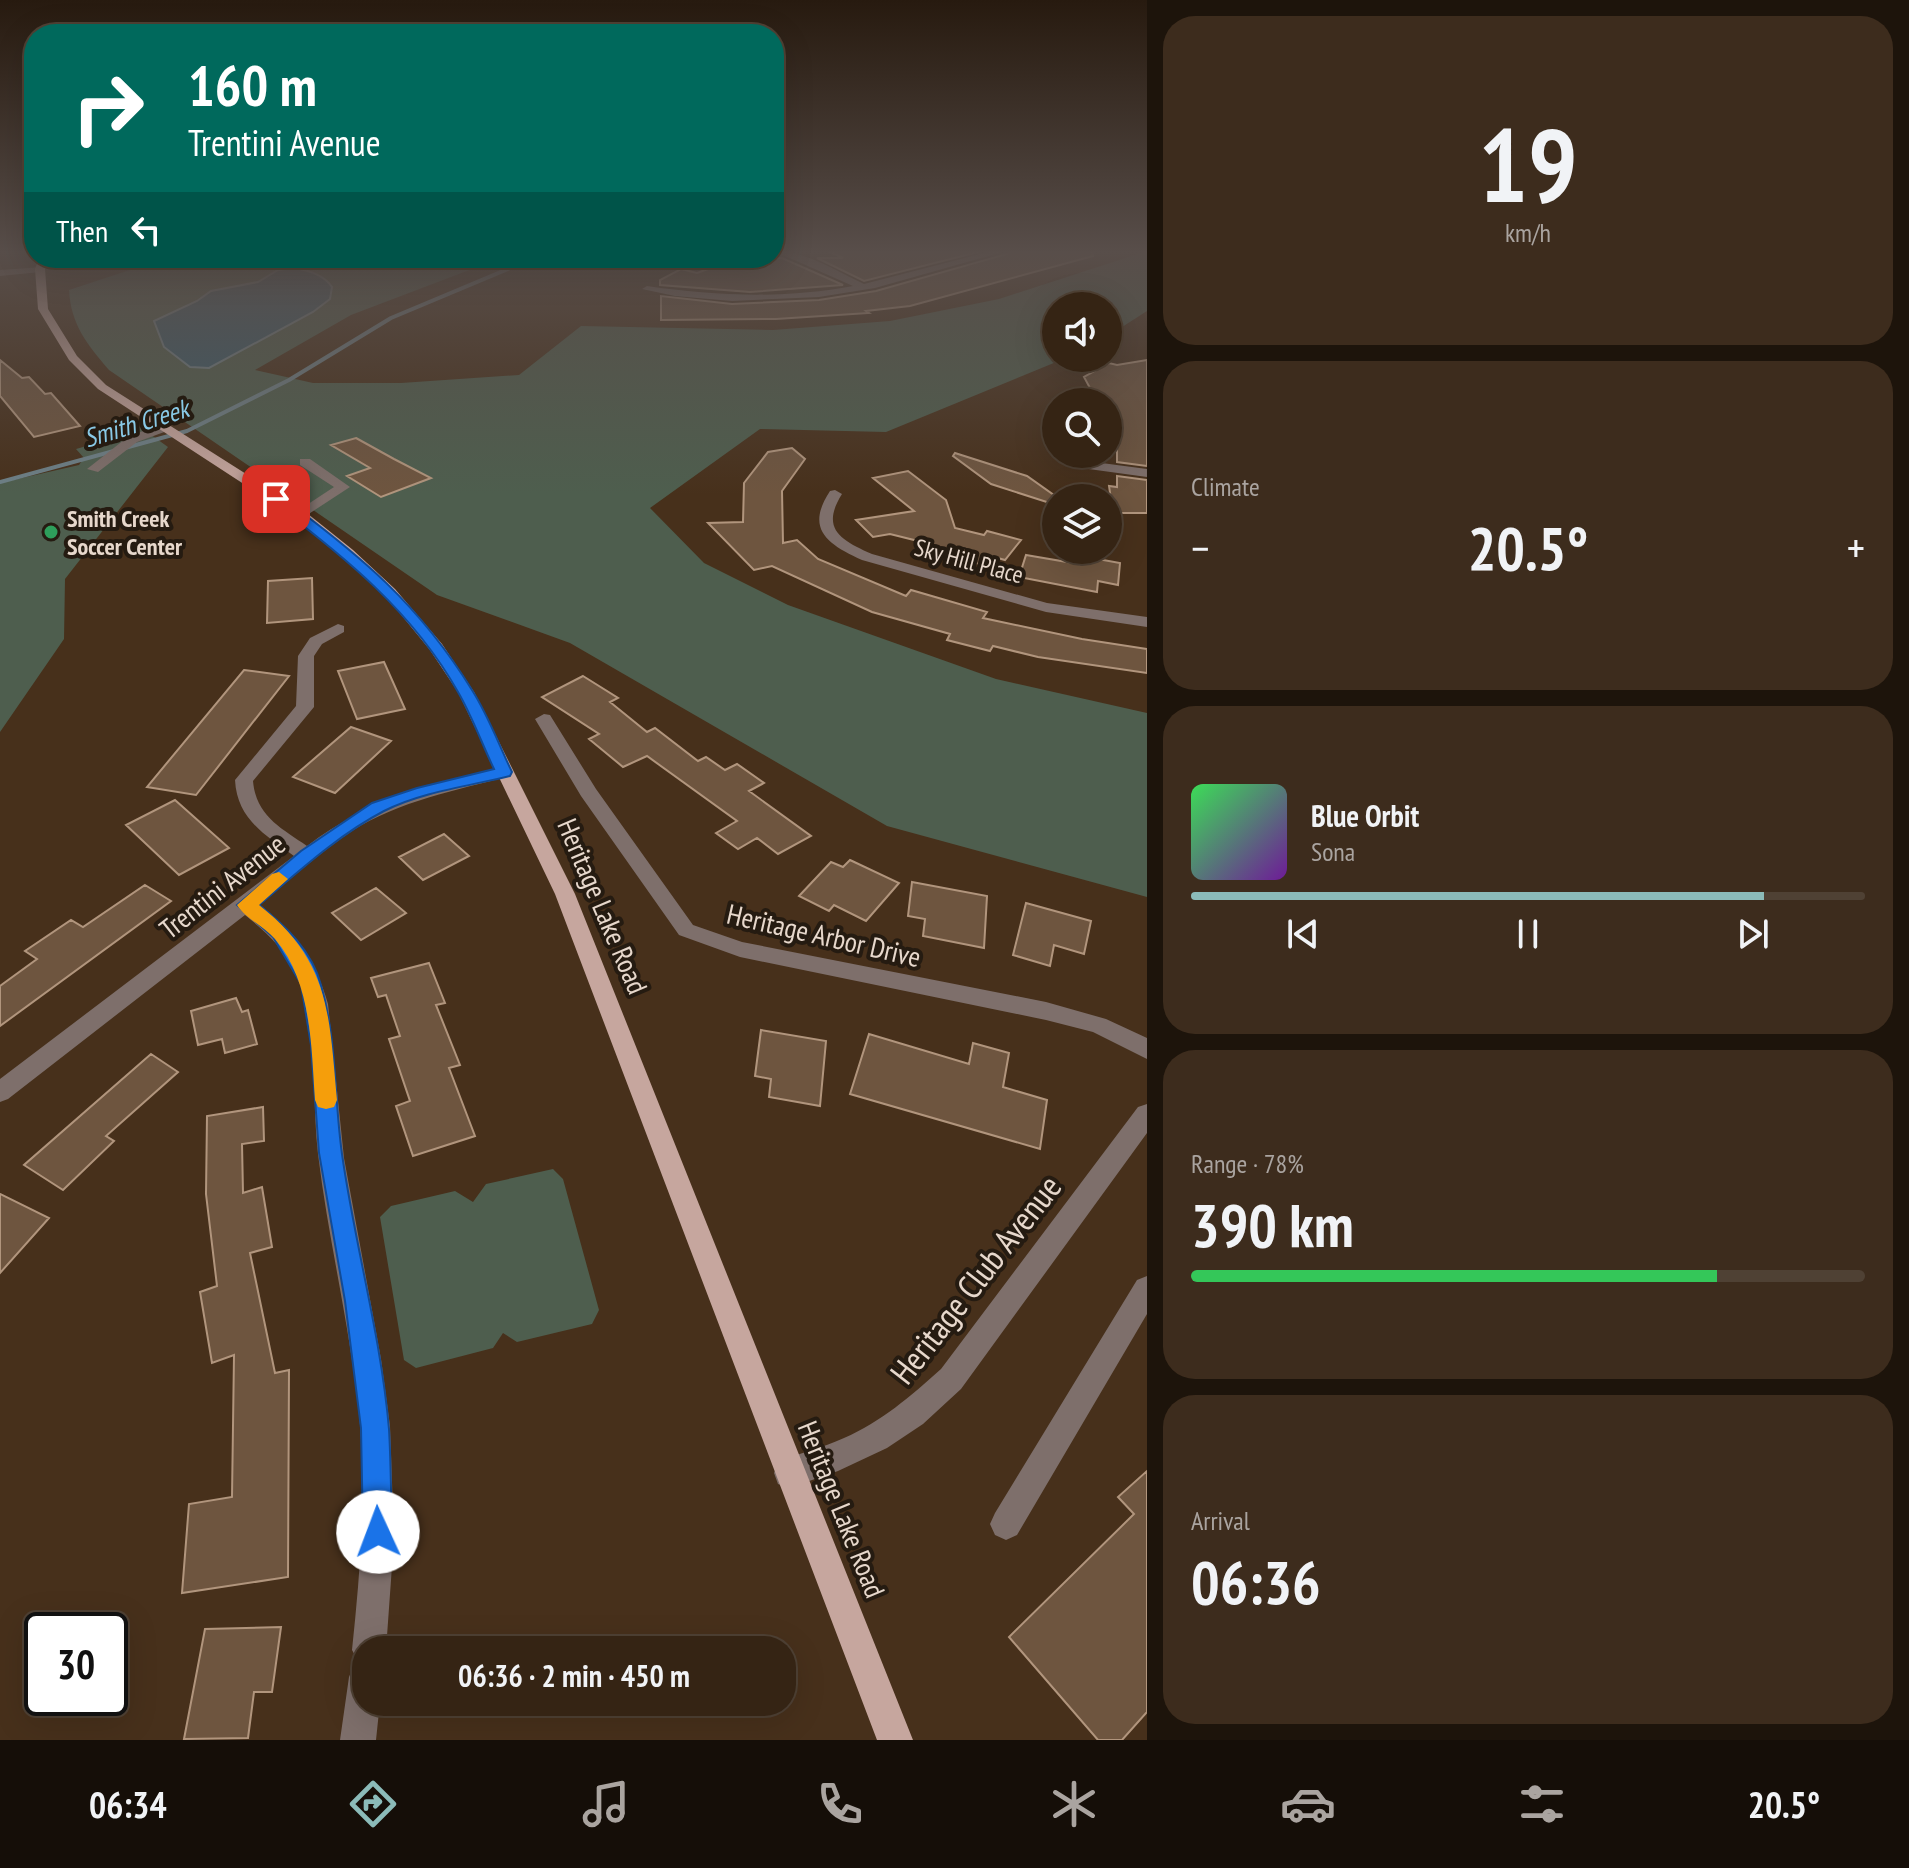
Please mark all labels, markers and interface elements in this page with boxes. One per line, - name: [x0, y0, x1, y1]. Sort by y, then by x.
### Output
- text: 160 m: [188, 49, 317, 121]
- icon: right: [56, 56, 160, 160]
- text: 19: [1478, 96, 1578, 231]
- text: Trentini Avenue: [188, 119, 381, 166]
- icon: left: [124, 208, 168, 252]
- text: Then: [56, 211, 108, 250]
- text: km/h: [1505, 216, 1551, 249]
- map controls: [1042, 292, 1122, 564]
- button: sound: [1042, 292, 1122, 372]
- button: search: [1042, 388, 1122, 468]
- water label: Smith Creek: [80, 391, 195, 455]
- pin: [242, 465, 310, 533]
- text: Climate: [1191, 470, 1260, 503]
- icon: arrive: [254, 477, 298, 521]
- button: layers: [1042, 484, 1122, 564]
- place label: Smith Creek Soccer Center: [67, 503, 183, 562]
- text: 20.5°: [1468, 509, 1588, 587]
- text: −: [1191, 519, 1209, 576]
- text: +: [1847, 519, 1865, 576]
- marker: Smith Creek Soccer Center: [42, 523, 60, 541]
- street label: Sky Hill Place: [911, 532, 1027, 590]
- text: Blue Orbit: [1311, 796, 1419, 835]
- street label: Heritage Lake Road: [549, 813, 657, 999]
- street label: Trentini Avenue: [152, 825, 292, 947]
- text: Sona: [1311, 835, 1355, 868]
- street label: Heritage Arbor Drive: [724, 895, 924, 975]
- icon: previous: [1281, 912, 1325, 956]
- icon: pause: [1506, 912, 1550, 956]
- icon: next: [1731, 912, 1775, 956]
- text: Range · 78%: [1191, 1147, 1304, 1180]
- street label: Heritage Club Avenue: [880, 1166, 1070, 1392]
- text: 390 km: [1191, 1186, 1354, 1264]
- street label: Heritage Lake Road: [790, 1415, 894, 1603]
- position arrow: [336, 1490, 420, 1574]
- text: Arrival: [1191, 1504, 1250, 1537]
- text: 06:36: [1191, 1543, 1321, 1621]
- speed limit sign: 30: [24, 1612, 128, 1716]
- text: 06:36 · 2 min · 450 m: [458, 1656, 690, 1695]
- icon: directions: [345, 1776, 401, 1832]
- icon: music: [578, 1776, 634, 1832]
- icon: phone: [812, 1776, 868, 1832]
- icon: climate: [1046, 1776, 1102, 1832]
- icon: car: [1280, 1776, 1336, 1832]
- icon: filters: [1514, 1776, 1570, 1832]
- text: 06:34: [89, 1781, 167, 1828]
- text: 20.5°: [1748, 1781, 1820, 1828]

